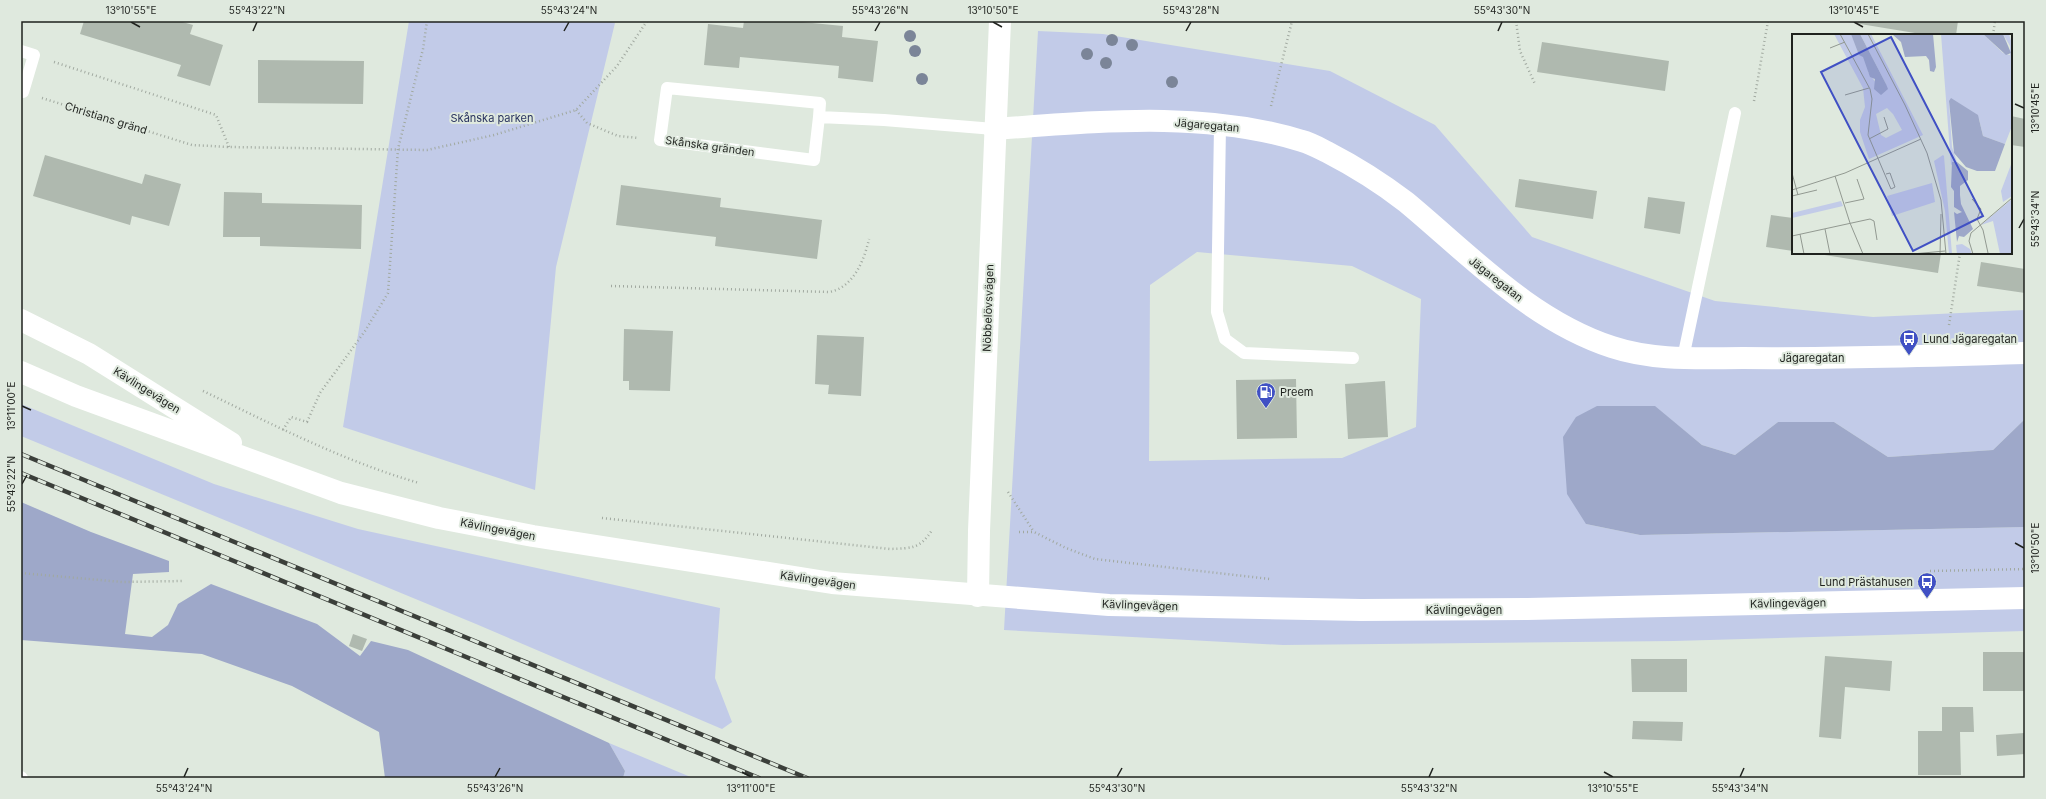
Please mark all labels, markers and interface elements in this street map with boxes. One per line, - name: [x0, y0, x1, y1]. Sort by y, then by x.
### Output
- text: 13°10'55"E: [106, 4, 156, 16]
- text: 55°43'22"N: [229, 4, 285, 16]
- text: 55°43'24"N: [541, 4, 597, 16]
- text: 55°43'26"N: [852, 4, 908, 16]
- text: 13°10'50"E: [967, 4, 1019, 16]
- text: 55°43'28"N: [1163, 4, 1219, 16]
- text: 55°43'30"N: [1474, 4, 1530, 16]
- text: 13°10'45"E: [1829, 4, 1879, 16]
- inset map: [1792, 34, 2012, 254]
- text: 13°10'45"E: [2029, 83, 2041, 133]
- street label: Christians gränd: [63, 99, 149, 137]
- park label: Skånska parken: [451, 111, 533, 125]
- street label: Jägaregatan: [1174, 115, 1240, 135]
- street label: Skånska gränden: [664, 133, 756, 159]
- text: 55°43'34"N: [2029, 191, 2041, 247]
- street label: Jägaregatan: [1466, 253, 1526, 305]
- street label: Nöbbelövsvägen: [979, 264, 997, 352]
- bus stop icon: Lund Jägaregatan: [1898, 328, 1920, 356]
- place label: Lund Jägaregatan: [1923, 332, 2017, 346]
- street label: Jägaregatan: [1779, 351, 1845, 365]
- street label: Kävlingevägen: [111, 364, 183, 416]
- text: 13°11'00"E: [5, 381, 17, 431]
- fuel station icon: Preem: [1255, 381, 1277, 409]
- place label: Preem: [1280, 385, 1313, 399]
- text: 55°43'22"N: [5, 456, 17, 512]
- street label: Kävlingevägen: [459, 515, 537, 543]
- text: 13°10'50"E: [2029, 522, 2041, 574]
- street label: Kävlingevägen: [779, 568, 857, 592]
- bus stop icon: Lund Prästahusen: [1916, 571, 1938, 599]
- place label: Lund Prästahusen: [1819, 575, 1913, 589]
- street label: Kävlingevägen: [1750, 595, 1826, 611]
- street label: Kävlingevägen: [1102, 597, 1178, 613]
- street label: Kävlingevägen: [1426, 603, 1502, 617]
- text: 55°43'24"N: [156, 782, 212, 794]
- text: 55°43'26"N: [467, 782, 523, 794]
- text: 13°11'00"E: [726, 782, 776, 794]
- text: 55°43'30"N: [1089, 782, 1145, 794]
- text: 55°43'32"N: [1401, 782, 1457, 794]
- text: 13°10'55"E: [1588, 782, 1638, 794]
- text: 55°43'34"N: [1712, 782, 1768, 794]

